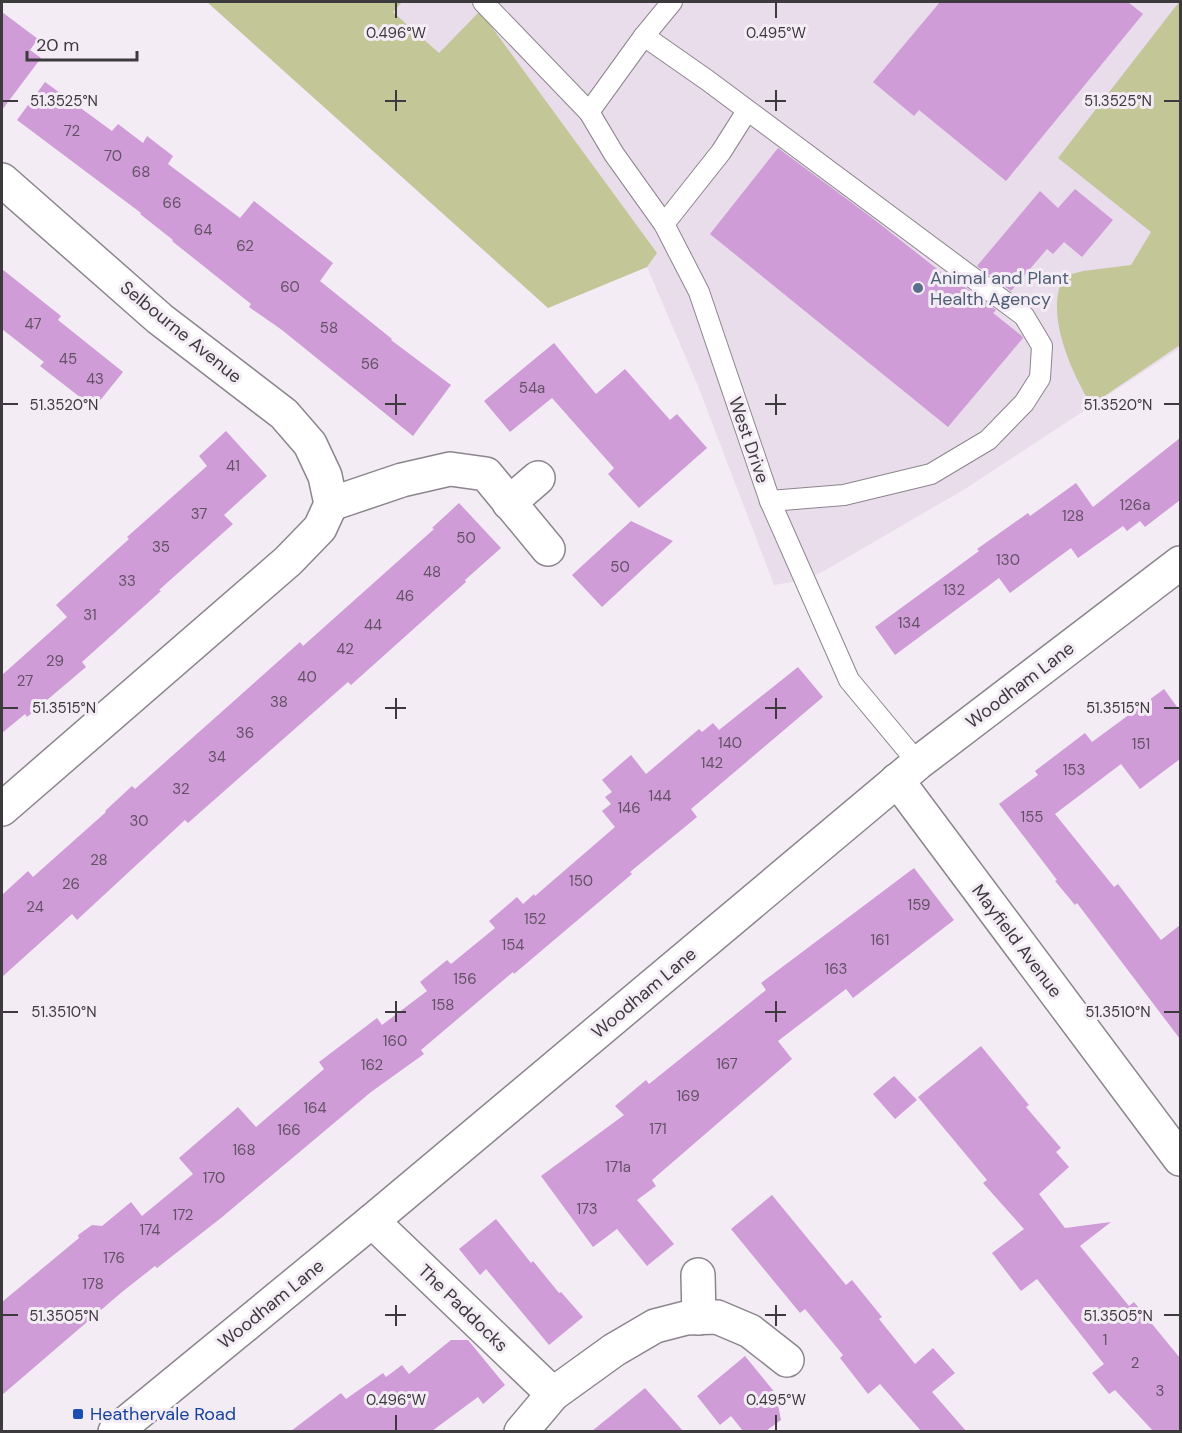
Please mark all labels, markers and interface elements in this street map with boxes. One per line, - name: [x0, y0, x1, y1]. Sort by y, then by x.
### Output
- text: 0.496°W: [366, 23, 427, 43]
- text: 0.495°W: [746, 23, 806, 43]
- scale bar: [27, 24, 136, 62]
- text: 20 m: [36, 33, 79, 57]
- text: 51.3525°N: [30, 91, 98, 111]
- text: 51.3525°N: [1084, 91, 1152, 111]
- house number: 72: [64, 121, 80, 141]
- house number: 70: [104, 146, 122, 166]
- house number: 68: [132, 162, 150, 182]
- house number: 66: [163, 193, 181, 213]
- house number: 64: [194, 220, 212, 240]
- house number: 62: [236, 236, 254, 256]
- place label: Animal and Plant Health Agency: [930, 266, 1069, 311]
- street label: Selbourne Avenue: [115, 275, 247, 389]
- house number: 60: [280, 277, 300, 297]
- marker: Animal and Plant Health Agency: [911, 281, 925, 295]
- house number: 47: [24, 314, 42, 334]
- house number: 58: [320, 318, 338, 338]
- house number: 45: [59, 349, 77, 369]
- house number: 56: [361, 354, 379, 374]
- house number: 43: [86, 369, 104, 389]
- house number: 54a: [519, 378, 545, 398]
- street label: West Drive: [723, 394, 775, 486]
- text: 51.3520°N: [30, 395, 98, 415]
- text: 51.3520°N: [1084, 395, 1152, 415]
- house number: 41: [226, 456, 240, 476]
- house number: 126a: [1120, 495, 1150, 515]
- house number: 37: [191, 504, 207, 524]
- house number: 128: [1062, 506, 1084, 526]
- house number: 50: [456, 528, 476, 548]
- house number: 35: [152, 537, 170, 557]
- house number: 130: [996, 550, 1020, 570]
- house number: 50: [610, 557, 630, 577]
- house number: 48: [423, 562, 441, 582]
- house number: 33: [118, 571, 136, 591]
- house number: 132: [943, 580, 965, 600]
- house number: 46: [396, 586, 414, 606]
- house number: 31: [83, 605, 97, 625]
- house number: 134: [898, 613, 920, 633]
- house number: 44: [364, 615, 382, 635]
- street label: Woodham Lane: [961, 636, 1079, 734]
- house number: 42: [336, 639, 354, 659]
- house number: 29: [46, 651, 64, 671]
- house number: 40: [297, 667, 317, 687]
- house number: 27: [17, 671, 33, 691]
- house number: 38: [270, 692, 288, 712]
- text: 51.3515°N: [32, 698, 96, 718]
- text: 51.3515°N: [1086, 698, 1150, 718]
- house number: 36: [236, 723, 254, 743]
- house number: 140: [718, 733, 742, 753]
- house number: 151: [1132, 734, 1150, 754]
- house number: 34: [208, 747, 226, 767]
- house number: 142: [701, 753, 723, 773]
- house number: 153: [1063, 760, 1085, 780]
- house number: 32: [172, 779, 190, 799]
- house number: 144: [649, 786, 671, 806]
- house number: 146: [617, 798, 641, 818]
- house number: 155: [1021, 807, 1043, 827]
- house number: 30: [129, 811, 149, 831]
- house number: 28: [90, 850, 108, 870]
- house number: 150: [569, 871, 593, 891]
- house number: 26: [62, 874, 80, 894]
- street label: Mayfield Avenue: [966, 879, 1068, 1003]
- house number: 159: [908, 895, 930, 915]
- house number: 24: [26, 897, 44, 917]
- house number: 152: [524, 909, 546, 929]
- house number: 161: [871, 930, 889, 950]
- house number: 154: [502, 935, 524, 955]
- street label: Woodham Lane: [587, 942, 701, 1044]
- house number: 163: [825, 959, 847, 979]
- house number: 156: [453, 969, 477, 989]
- house number: 158: [432, 995, 454, 1015]
- text: 51.3510°N: [31, 1002, 97, 1022]
- text: 51.3510°N: [1085, 1002, 1151, 1022]
- house number: 160: [383, 1031, 407, 1051]
- house number: 167: [716, 1054, 738, 1074]
- house number: 162: [361, 1055, 383, 1075]
- house number: 169: [676, 1086, 700, 1106]
- house number: 164: [303, 1098, 327, 1118]
- house number: 171: [649, 1119, 667, 1139]
- house number: 166: [277, 1120, 301, 1140]
- house number: 168: [232, 1140, 256, 1160]
- house number: 171a: [605, 1157, 631, 1177]
- house number: 170: [203, 1168, 225, 1188]
- house number: 173: [576, 1199, 598, 1219]
- house number: 172: [173, 1205, 193, 1225]
- house number: 174: [140, 1220, 160, 1240]
- house number: 176: [103, 1248, 125, 1268]
- street label: Woodham Lane: [213, 1254, 329, 1354]
- street label: The Paddocks: [413, 1259, 513, 1357]
- house number: 178: [82, 1274, 104, 1294]
- text: 51.3505°N: [29, 1306, 99, 1326]
- text: 51.3505°N: [1083, 1306, 1153, 1326]
- house number: 1: [1103, 1330, 1107, 1350]
- house number: 2: [1131, 1353, 1139, 1373]
- house number: 3: [1156, 1381, 1164, 1401]
- text: 0.496°W: [366, 1390, 427, 1410]
- text: 0.495°W: [746, 1390, 806, 1410]
- place label: Heathervale Road: [90, 1402, 236, 1426]
- marker: Heathervale Road: [71, 1407, 85, 1421]

